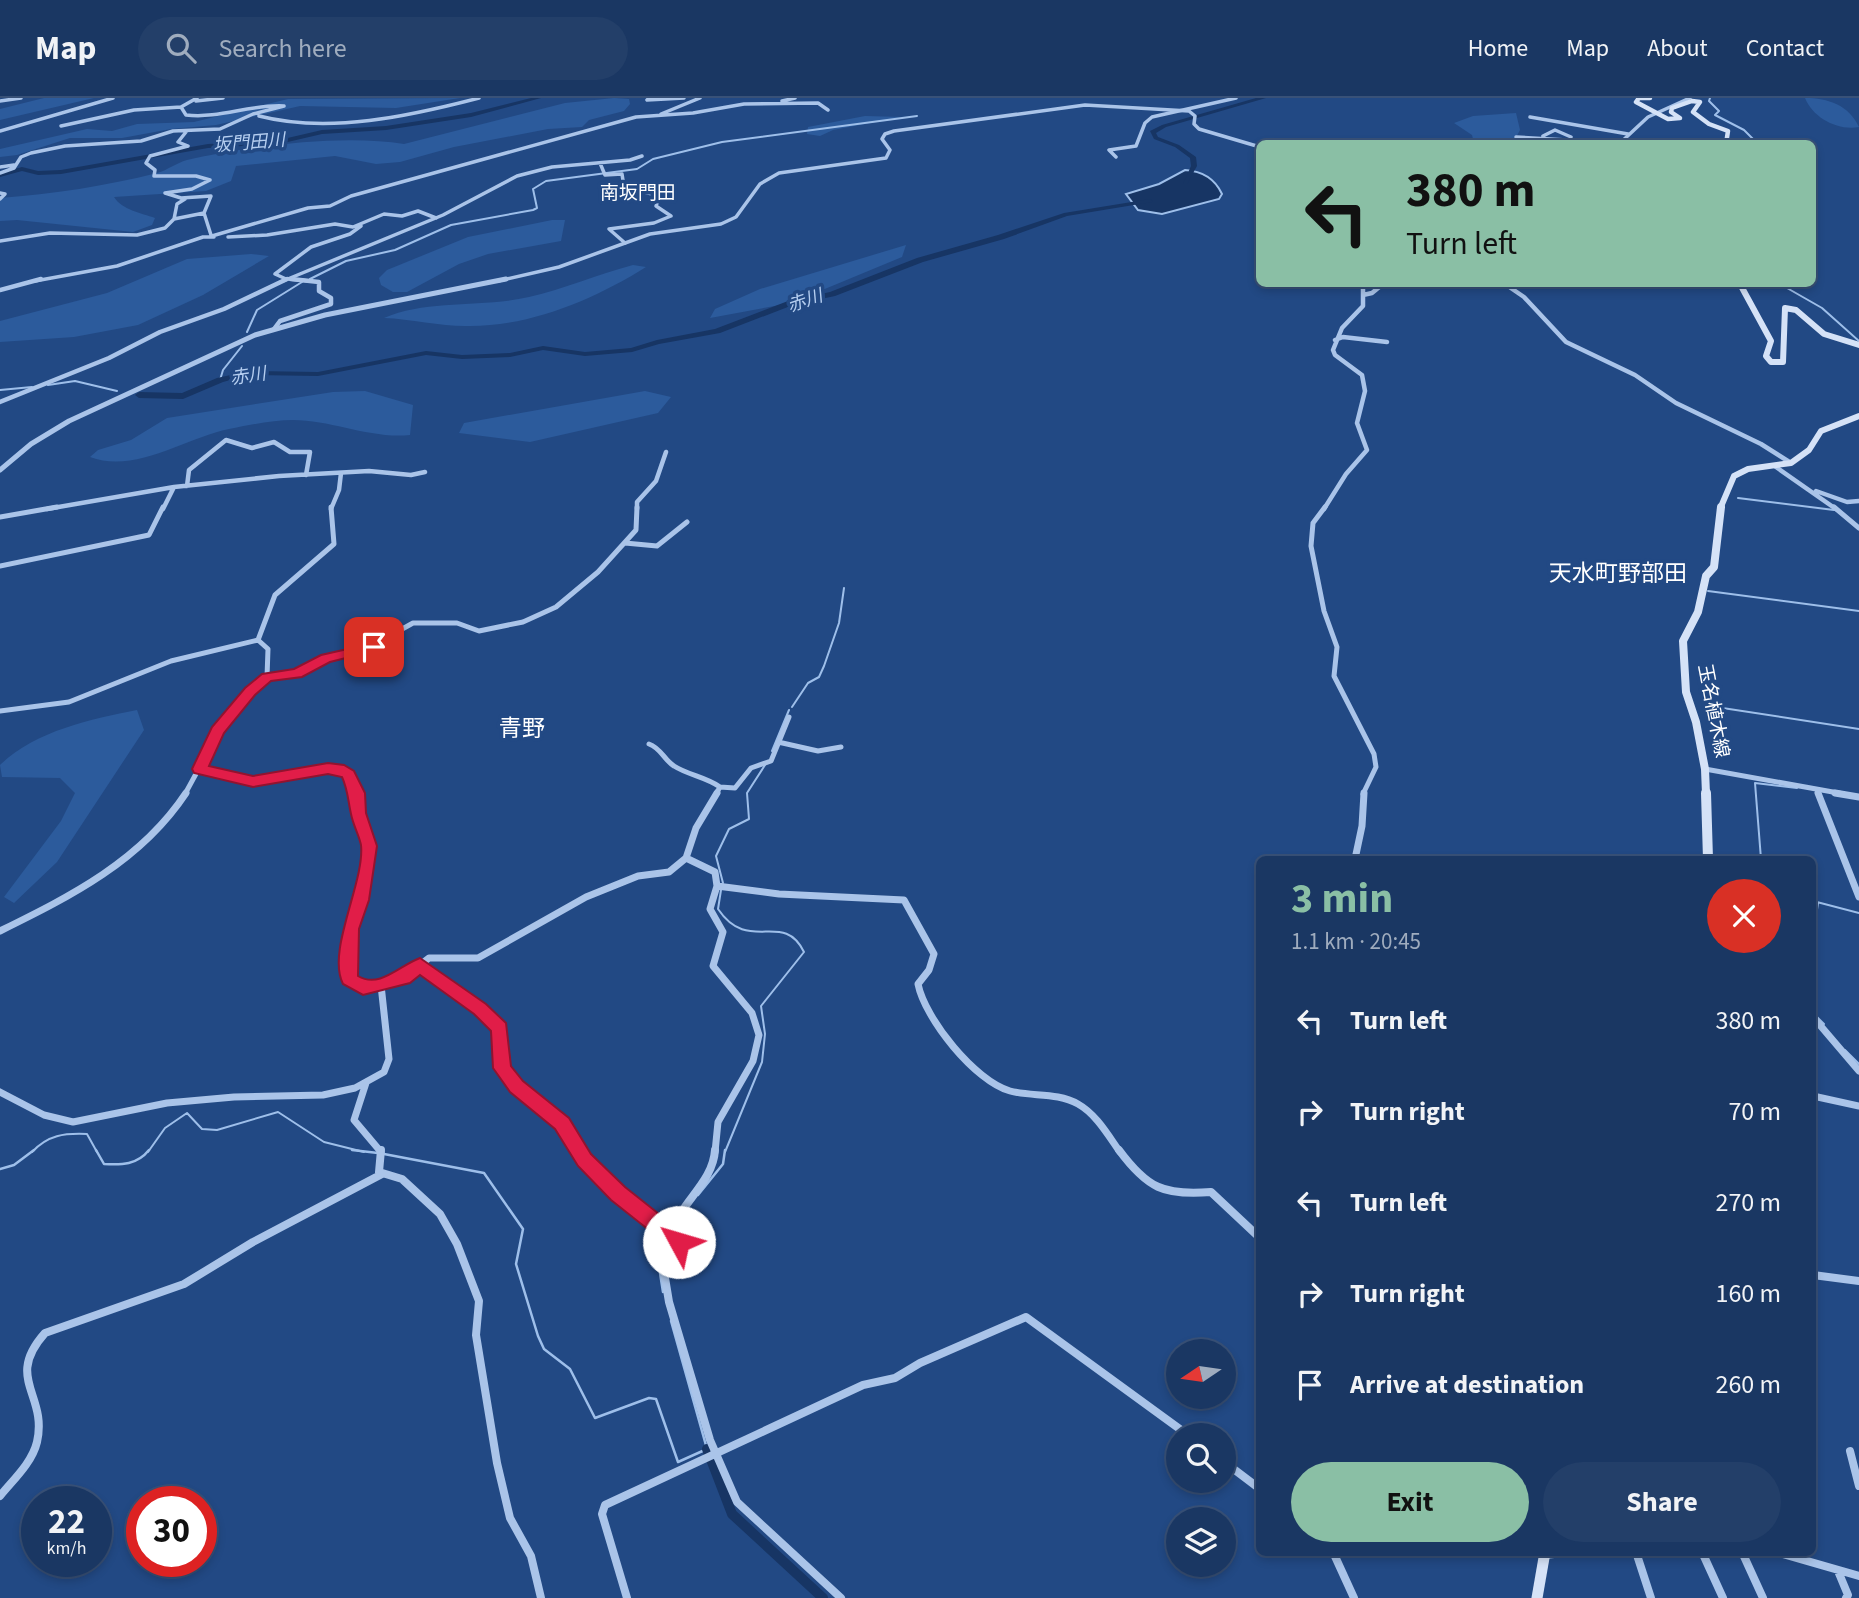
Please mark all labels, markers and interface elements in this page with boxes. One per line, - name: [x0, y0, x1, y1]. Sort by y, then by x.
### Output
- search box: [138, 17, 628, 80]
- text: Map: [35, 25, 96, 72]
- icon: search: [162, 29, 200, 67]
- text: Search here: [218, 30, 347, 67]
- text: Home: [1468, 31, 1528, 66]
- text: Map: [1566, 31, 1609, 66]
- text: About: [1647, 31, 1708, 66]
- text: Contact: [1746, 31, 1824, 66]
- water label: 坂門田川: [212, 127, 288, 159]
- text: 380 m: [1406, 156, 1535, 226]
- icon: left: [1291, 168, 1382, 259]
- district label: 南坂門田: [600, 180, 676, 207]
- text: Turn left: [1406, 221, 1517, 267]
- water label: 赤川: [784, 283, 828, 319]
- water label: 赤川: [228, 361, 270, 391]
- district label: 天水町野部田: [1549, 557, 1687, 590]
- pin: [344, 617, 404, 677]
- icon: arrive: [355, 628, 393, 666]
- street label: 玉名植木線: [1691, 662, 1735, 760]
- district label: 青野: [499, 712, 545, 745]
- text: 3 min: [1291, 869, 1393, 929]
- button: close: [1707, 879, 1781, 953]
- text: 1.1 km · 20:45: [1291, 925, 1421, 958]
- icon: left: [1291, 1002, 1329, 1040]
- text: Turn left: [1350, 1002, 1447, 1039]
- text: 380 m: [1715, 1002, 1781, 1039]
- icon: right: [1291, 1093, 1329, 1131]
- text: Turn right: [1350, 1093, 1465, 1130]
- text: 70 m: [1728, 1093, 1781, 1130]
- icon: left: [1291, 1184, 1329, 1222]
- text: Turn left: [1350, 1184, 1447, 1221]
- text: 270 m: [1715, 1184, 1781, 1221]
- position arrow: [642, 1205, 716, 1279]
- icon: right: [1291, 1275, 1329, 1313]
- text: Turn right: [1350, 1275, 1465, 1312]
- text: 160 m: [1715, 1275, 1781, 1312]
- north arrow: [1166, 1339, 1236, 1409]
- map controls: [1166, 1339, 1236, 1577]
- icon: arrive: [1291, 1366, 1329, 1404]
- text: Arrive at destination: [1350, 1366, 1584, 1403]
- text: 260 m: [1715, 1366, 1781, 1403]
- button: search: [1166, 1423, 1236, 1493]
- button: Exit: [1291, 1462, 1529, 1542]
- button: Share: [1543, 1462, 1781, 1542]
- speed limit sign: 30: [126, 1486, 217, 1577]
- text: 22: [48, 1497, 85, 1547]
- button: layers: [1166, 1507, 1236, 1577]
- text: km/h: [47, 1536, 86, 1561]

